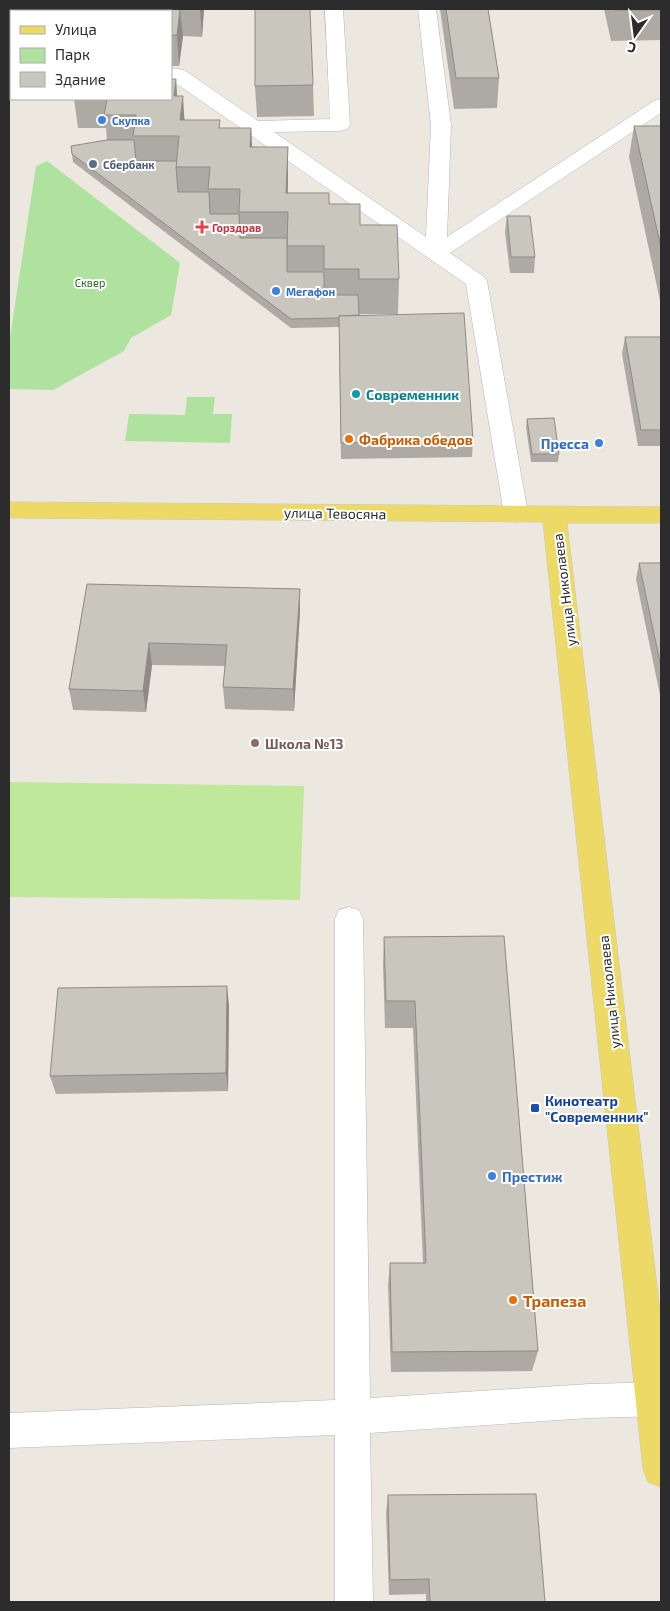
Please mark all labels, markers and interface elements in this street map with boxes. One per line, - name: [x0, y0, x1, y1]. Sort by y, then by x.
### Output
- legend: [10, 10, 172, 100]
- north arrow: [610, 10, 660, 60]
- text: Улица: [55, 20, 97, 38]
- text: С: [626, 39, 638, 57]
- text: Парк: [55, 45, 90, 63]
- text: Здание: [55, 70, 106, 88]
- marker: Скупка: [96, 114, 108, 126]
- place label: Скупка: [112, 114, 150, 127]
- marker: Сбербанк: [87, 158, 99, 170]
- place label: Сбербанк: [103, 158, 155, 171]
- marker: Горздрав: [196, 221, 208, 233]
- place label: Горздрав: [212, 221, 261, 234]
- park label: Сквер: [75, 276, 105, 289]
- marker: Мегафон: [270, 285, 282, 297]
- place label: Мегафон: [286, 285, 335, 298]
- place label: Современник: [366, 386, 459, 403]
- marker: Современник: [350, 388, 362, 400]
- place label: Фабрика обедов: [359, 431, 473, 448]
- marker: Фабрика обедов: [343, 433, 355, 445]
- place label: Пресса: [541, 435, 589, 452]
- marker: Пресса: [593, 437, 605, 449]
- street label: улица Тевосяна: [284, 504, 386, 522]
- street label: улица Николаева: [549, 533, 579, 647]
- place label: Школа №13: [265, 735, 344, 752]
- marker: Школа №13: [249, 737, 261, 749]
- street label: улица Николаева: [595, 935, 623, 1049]
- place label: Кинотеатр "Современник": [545, 1092, 649, 1125]
- marker: Кинотеатр "Современник": [529, 1102, 541, 1114]
- place label: Престиж: [502, 1168, 563, 1185]
- marker: Престиж: [486, 1170, 498, 1182]
- place label: Трапеза: [523, 1291, 586, 1310]
- marker: Трапеза: [507, 1294, 519, 1306]

